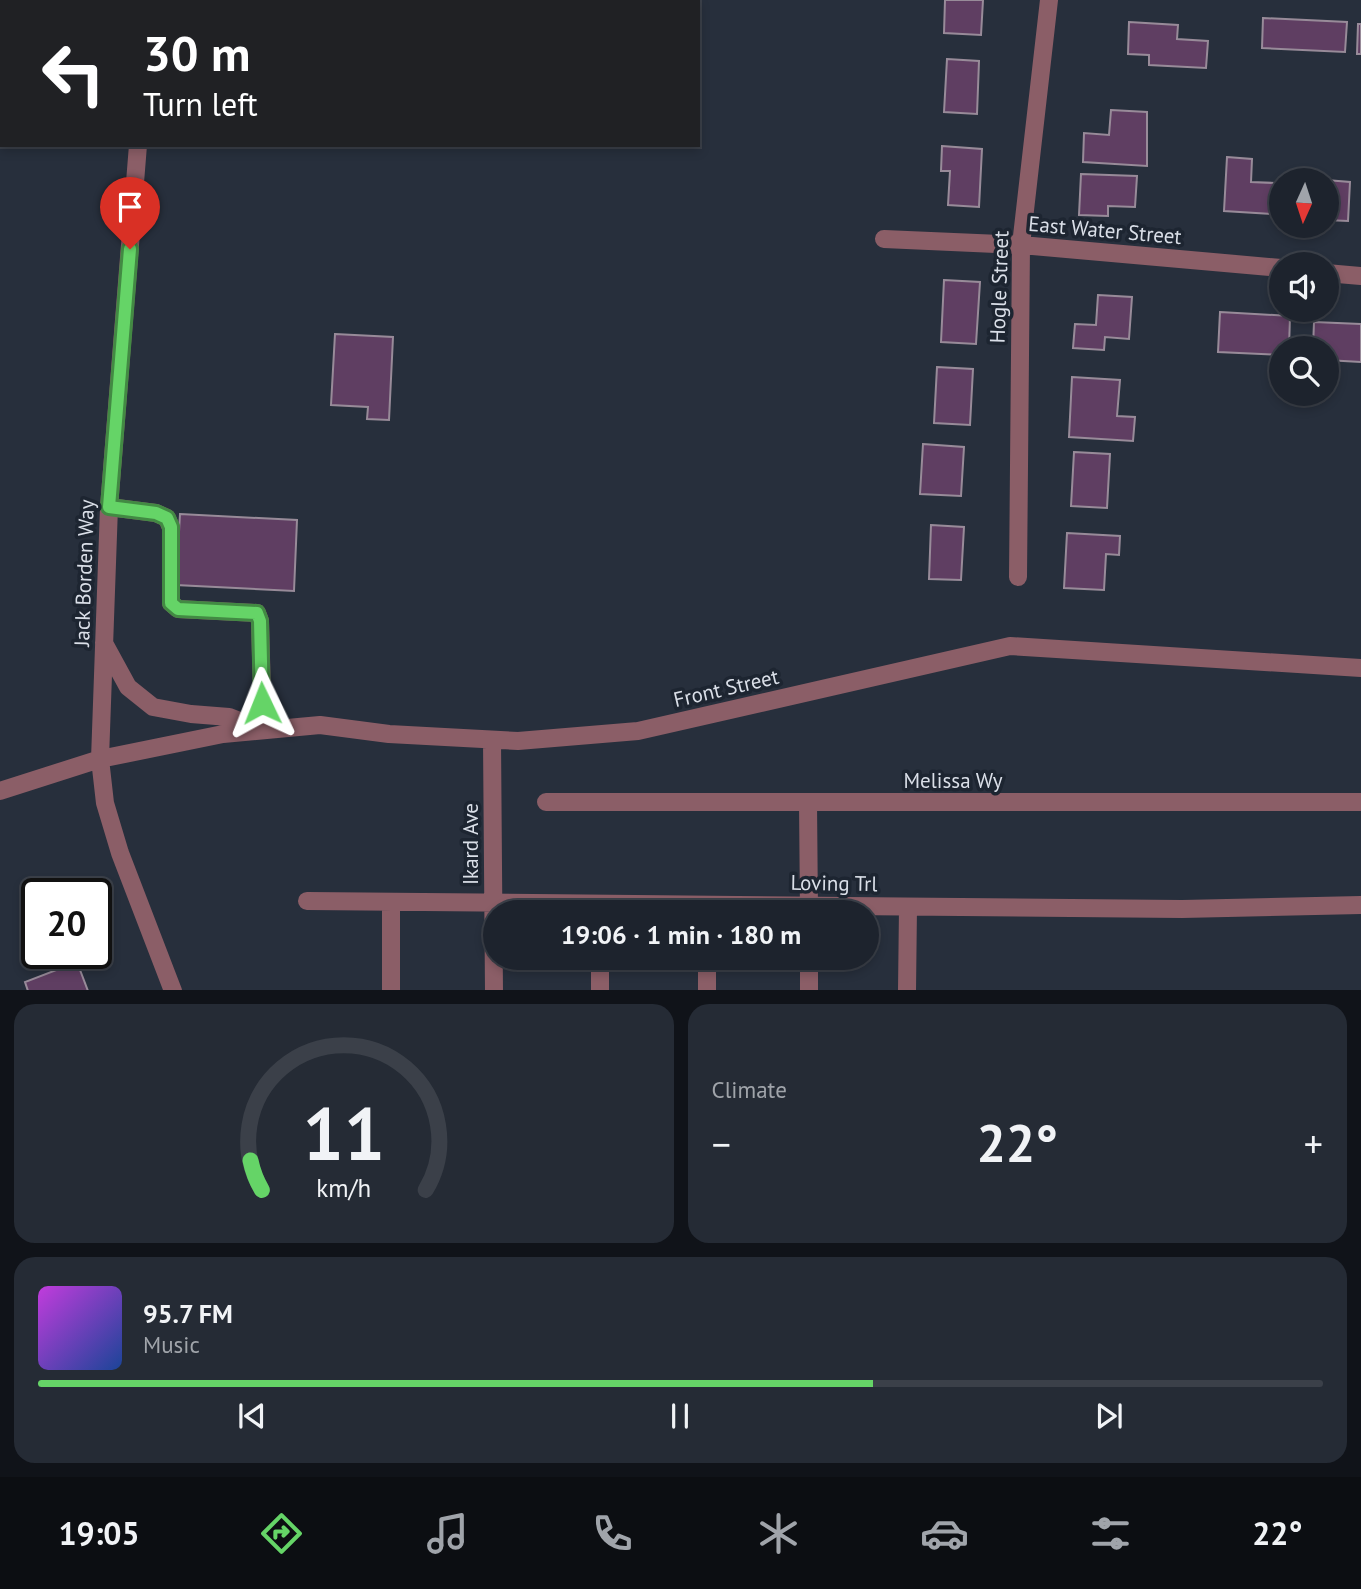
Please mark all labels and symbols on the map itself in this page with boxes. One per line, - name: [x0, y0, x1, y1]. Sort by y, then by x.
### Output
- north arrow: [1269, 168, 1339, 238]
- pin: [100, 177, 160, 249]
- street label: East Water Street: [1027, 210, 1183, 250]
- street label: Hogle Street: [984, 230, 1014, 344]
- street label: Jack Borden Way: [68, 499, 100, 648]
- street label: Front Street: [671, 663, 781, 713]
- position arrow: [225, 666, 299, 740]
- street label: Melissa Wy: [903, 767, 1003, 794]
- street label: Ikard Ave: [457, 803, 484, 885]
- street label: Loving Trl: [790, 869, 878, 897]
- speed limit sign: 20: [21, 878, 112, 969]

